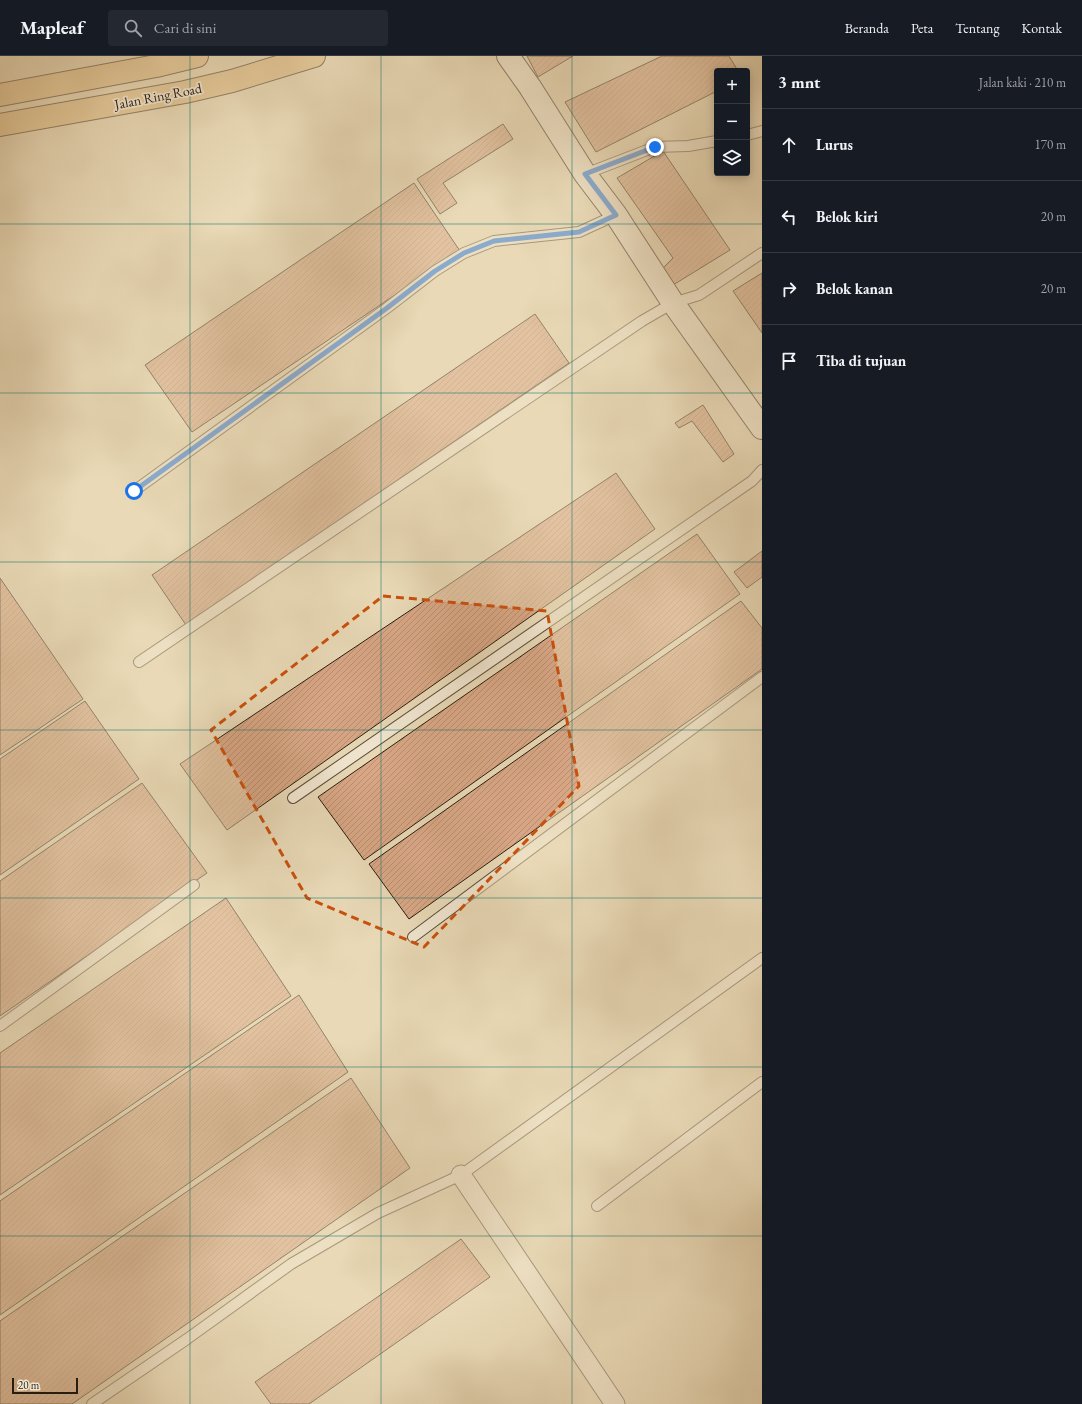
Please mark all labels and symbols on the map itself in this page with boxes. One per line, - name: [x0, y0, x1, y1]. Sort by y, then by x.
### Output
- street label: Jalan Ring Road: [112, 79, 204, 113]
- route end: [646, 138, 664, 156]
- route start: [125, 482, 143, 500]
- scale bar: [12, 1376, 78, 1395]

